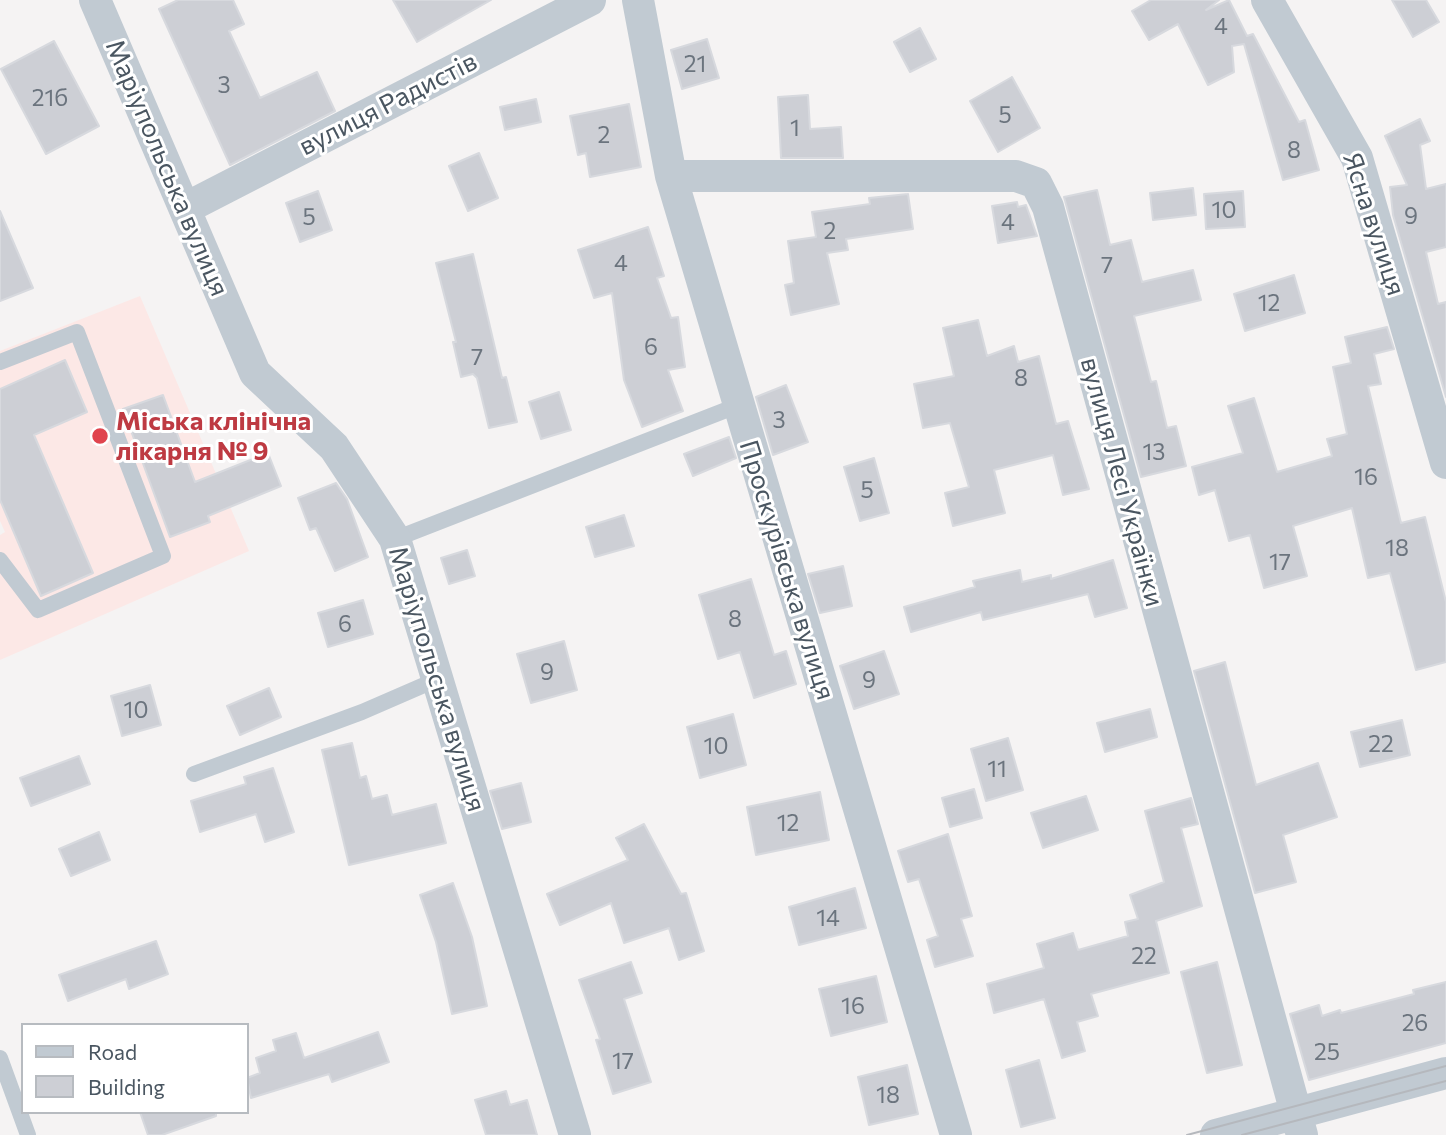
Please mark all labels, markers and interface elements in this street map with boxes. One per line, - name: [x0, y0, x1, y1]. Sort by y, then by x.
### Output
- house number: 4: [1214, 12, 1228, 40]
- street label: Маріупольська вулиця: [99, 35, 235, 301]
- street label: вулиця Радистів: [294, 46, 482, 162]
- house number: 21: [684, 50, 706, 78]
- house number: 3: [217, 71, 231, 99]
- house number: 21б: [32, 84, 68, 112]
- house number: 5: [998, 101, 1012, 129]
- house number: 1: [790, 114, 800, 142]
- house number: 2: [598, 121, 610, 149]
- house number: 8: [1287, 136, 1301, 164]
- street label: Ясна вулиця: [1336, 149, 1412, 299]
- house number: 10: [1212, 196, 1236, 224]
- house number: 9: [1404, 202, 1418, 230]
- house number: 5: [302, 203, 316, 231]
- house number: 4: [1001, 208, 1015, 236]
- house number: 2: [824, 217, 836, 245]
- house number: 4: [614, 249, 628, 277]
- house number: 7: [1101, 251, 1113, 279]
- house number: 12: [1258, 289, 1280, 317]
- house number: 6: [644, 333, 658, 361]
- house number: 7: [471, 343, 483, 371]
- street label: вулиця Лесі Українки: [1074, 354, 1170, 610]
- house number: 8: [1014, 364, 1028, 392]
- place label: Міська клінічна лікарня № 9: [116, 405, 311, 466]
- house number: 3: [772, 406, 786, 434]
- marker: Міська клінічна лікарня № 9: [90, 426, 110, 446]
- street label: Проскурівська вулиця: [733, 437, 841, 703]
- house number: 13: [1143, 438, 1165, 466]
- house number: 16: [1354, 463, 1378, 491]
- house number: 5: [860, 476, 874, 504]
- house number: 18: [1385, 534, 1409, 562]
- street label: Маріупольська вулиця: [382, 543, 492, 815]
- house number: 17: [1269, 548, 1291, 576]
- house number: 8: [728, 605, 742, 633]
- house number: 6: [338, 610, 352, 638]
- house number: 9: [540, 658, 554, 686]
- house number: 9: [862, 666, 876, 694]
- house number: 10: [124, 696, 148, 724]
- house number: 22: [1368, 730, 1394, 758]
- house number: 10: [704, 732, 728, 760]
- house number: 11: [987, 755, 1007, 783]
- house number: 12: [777, 809, 799, 837]
- house number: 14: [816, 904, 840, 932]
- house number: 22: [1131, 942, 1157, 970]
- house number: 16: [841, 992, 865, 1020]
- house number: 26: [1402, 1009, 1428, 1037]
- legend: [21, 1023, 248, 1114]
- house number: 25: [1314, 1038, 1340, 1066]
- text: Road: [88, 1039, 137, 1064]
- house number: 17: [612, 1047, 634, 1075]
- text: Building: [88, 1074, 165, 1099]
- house number: 18: [876, 1081, 900, 1109]

